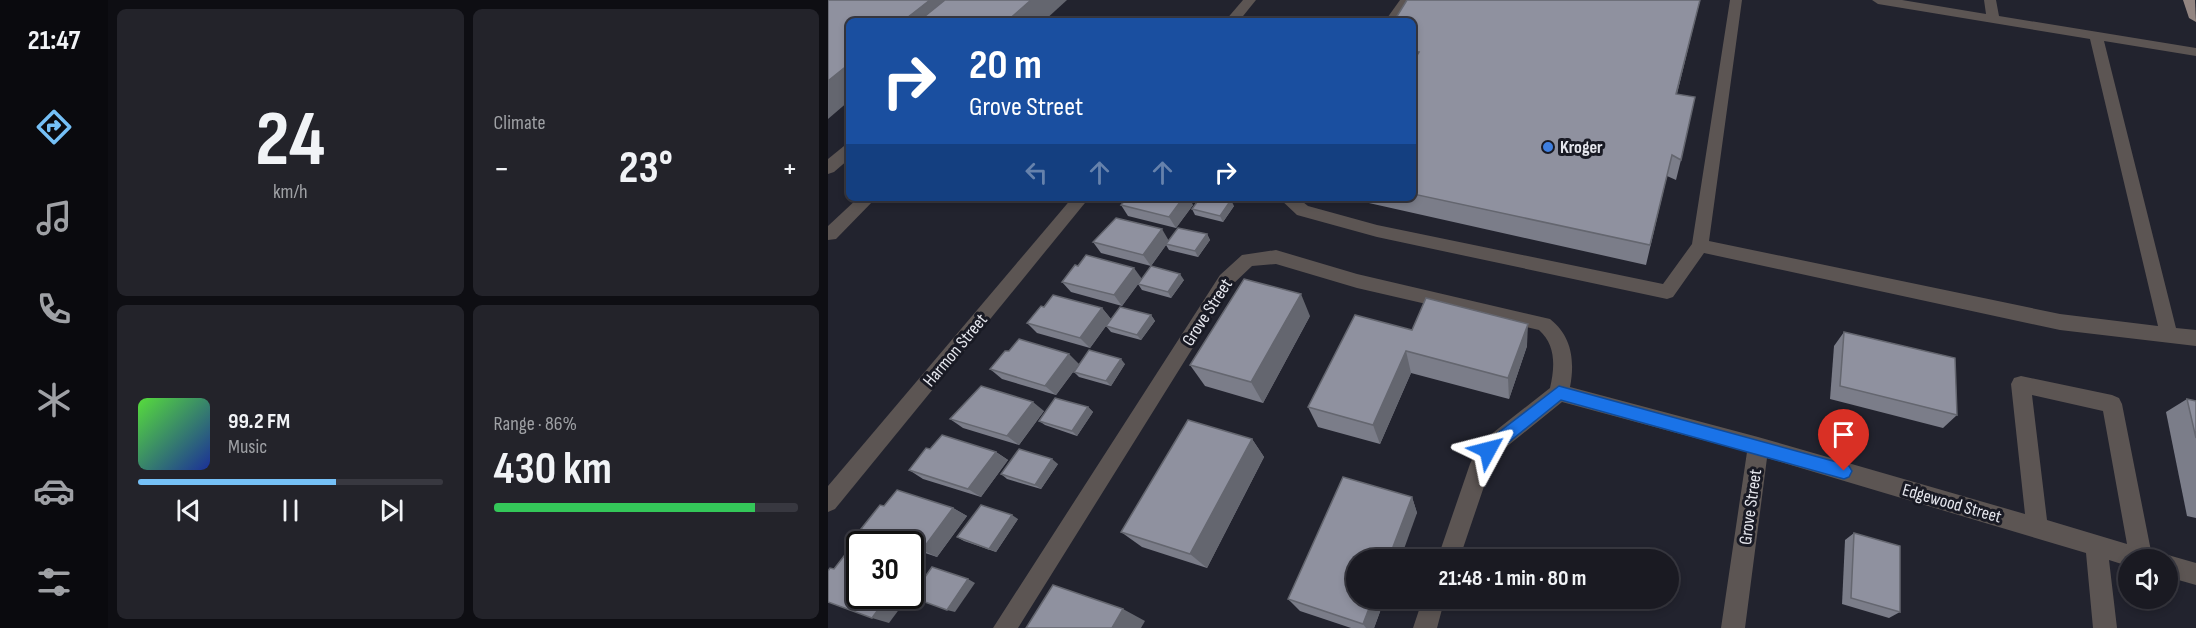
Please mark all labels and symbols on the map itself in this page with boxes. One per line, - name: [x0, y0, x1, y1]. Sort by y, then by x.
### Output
- place label: Kroger: [1560, 137, 1603, 158]
- marker: Kroger: [1541, 140, 1555, 154]
- street label: Grove Street: [1178, 274, 1237, 350]
- street label: Harmon Street: [919, 309, 992, 391]
- pin: [1818, 409, 1869, 471]
- position arrow: [1456, 418, 1520, 482]
- street label: Grove Street: [1735, 467, 1766, 546]
- street label: Edgewood Street: [1900, 479, 2004, 528]
- speed limit sign: 30: [846, 531, 924, 609]

